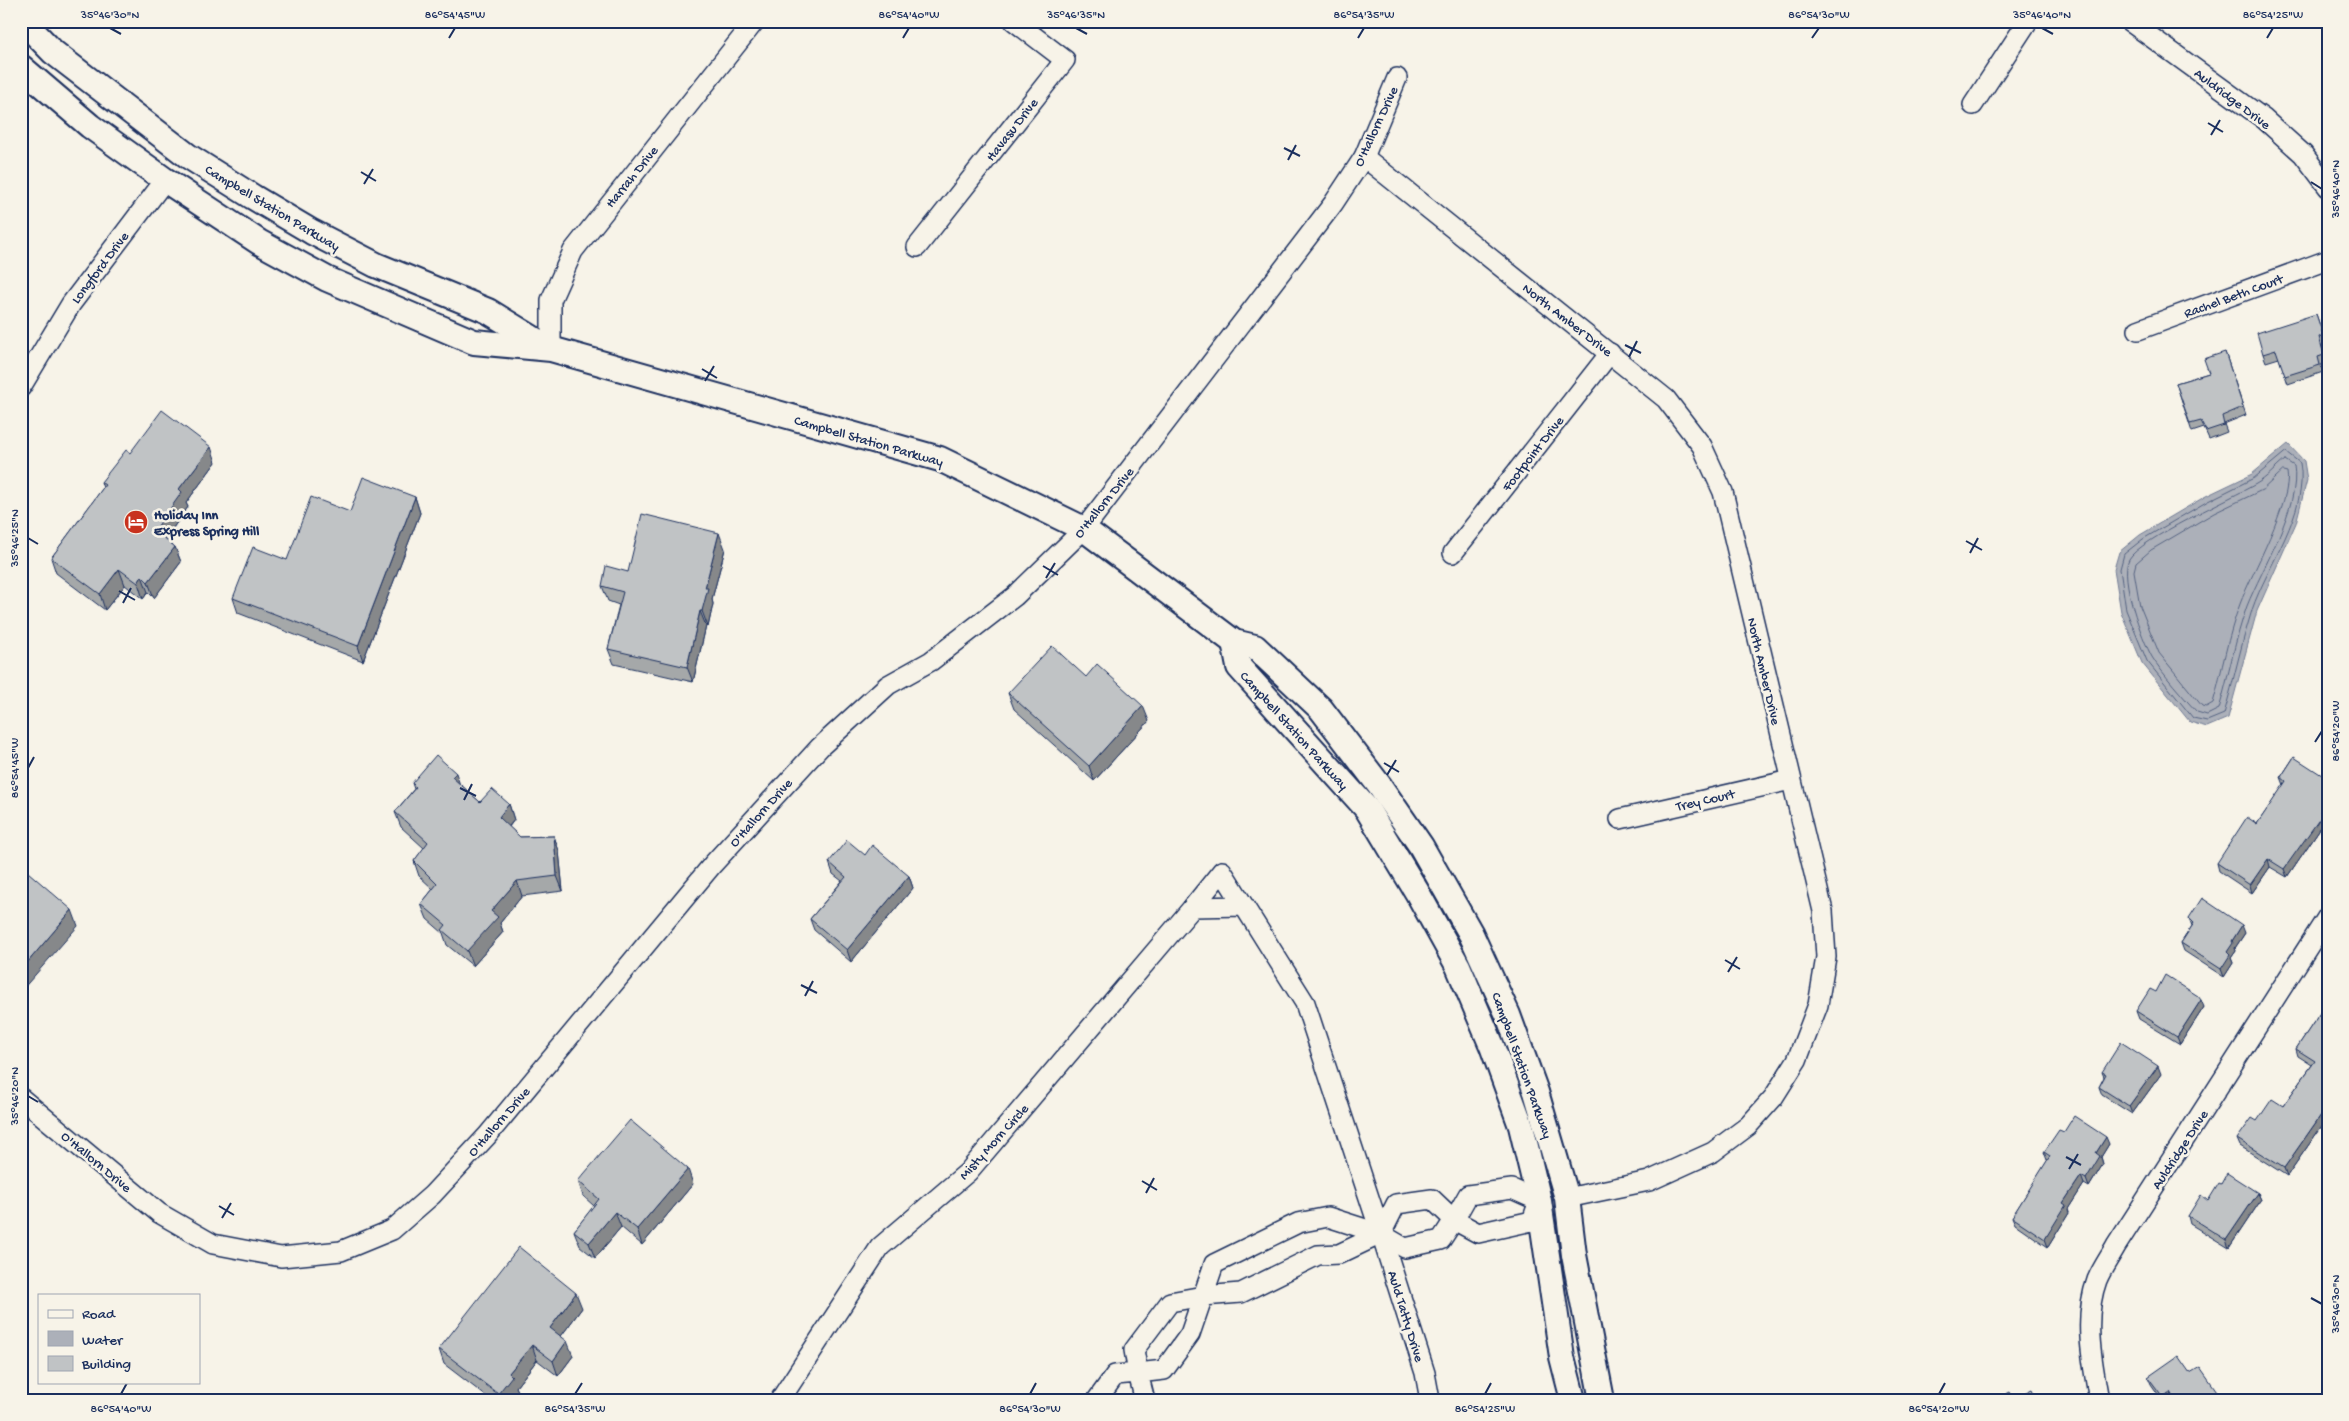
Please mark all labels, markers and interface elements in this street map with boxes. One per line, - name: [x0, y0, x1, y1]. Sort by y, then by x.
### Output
- text: 35°46'30"N: [80, 9, 139, 23]
- text: 86°54'45"W: [425, 9, 485, 23]
- text: 86°54'40"W: [879, 9, 939, 23]
- text: 35°46'35"N: [1046, 9, 1105, 23]
- text: 86°54'35"W: [1334, 9, 1394, 23]
- text: 86°54'30"W: [1788, 9, 1850, 23]
- text: 35°46'40"N: [2012, 9, 2071, 23]
- text: 86°54'25"W: [2243, 9, 2303, 23]
- street label: Auldridge Drive: [2190, 66, 2274, 135]
- street label: O'Hallorn Drive: [1351, 84, 1404, 170]
- street label: Havasu Drive: [983, 95, 1043, 165]
- street label: Harrah Drive: [603, 143, 664, 212]
- text: 35°46'40"N: [2330, 160, 2344, 219]
- street label: Campbell Station Parkway: [201, 162, 342, 256]
- street label: Longford Drive: [68, 229, 134, 308]
- street label: Rachel Beth Court: [2182, 271, 2287, 323]
- street label: North Amber Drive: [1518, 281, 1615, 362]
- street label: Campbell Station Parkway: [792, 413, 945, 472]
- street label: Footpoint Drive: [1499, 413, 1569, 496]
- street label: O'Hallorn Drive: [1071, 464, 1139, 543]
- place label: Holiday Inn Express Spring Hill: [154, 508, 259, 541]
- text: 35°46'25"N: [9, 509, 23, 568]
- hotel icon: Holiday Inn Express Spring Hill: [123, 509, 149, 535]
- street label: North Amber Drive: [1742, 616, 1783, 728]
- street label: Campbell Station Parkway: [1235, 669, 1351, 795]
- text: 86°54'20"W: [2330, 701, 2344, 761]
- text: 86°54'45"W: [9, 738, 23, 798]
- street label: O'Hallorn Drive: [727, 775, 798, 852]
- street label: Trey Court: [1674, 786, 1738, 817]
- street label: Campbell Station Parkway: [1486, 990, 1555, 1141]
- text: 35°46'20"N: [9, 1067, 23, 1126]
- street label: O'Hallorn Drive: [465, 1084, 535, 1161]
- street label: Misty Morn Circle: [956, 1101, 1034, 1184]
- street label: Auldridge Drive: [2149, 1107, 2214, 1193]
- street label: O'Hallorn Drive: [57, 1129, 135, 1198]
- street label: Auld Tatty Drive: [1383, 1269, 1427, 1365]
- text: 35°46'30"N: [2330, 1275, 2344, 1334]
- legend: [38, 1294, 200, 1384]
- text: Road: [82, 1306, 116, 1324]
- text: Water: [82, 1332, 124, 1350]
- text: Building: [81, 1356, 131, 1374]
- text: 86°54'40"W: [91, 1403, 151, 1417]
- text: 86°54'35"W: [545, 1403, 605, 1417]
- text: 86°54'30"W: [999, 1403, 1061, 1417]
- text: 86°54'25"W: [1455, 1403, 1515, 1417]
- text: 86°54'20"W: [1909, 1403, 1969, 1417]

